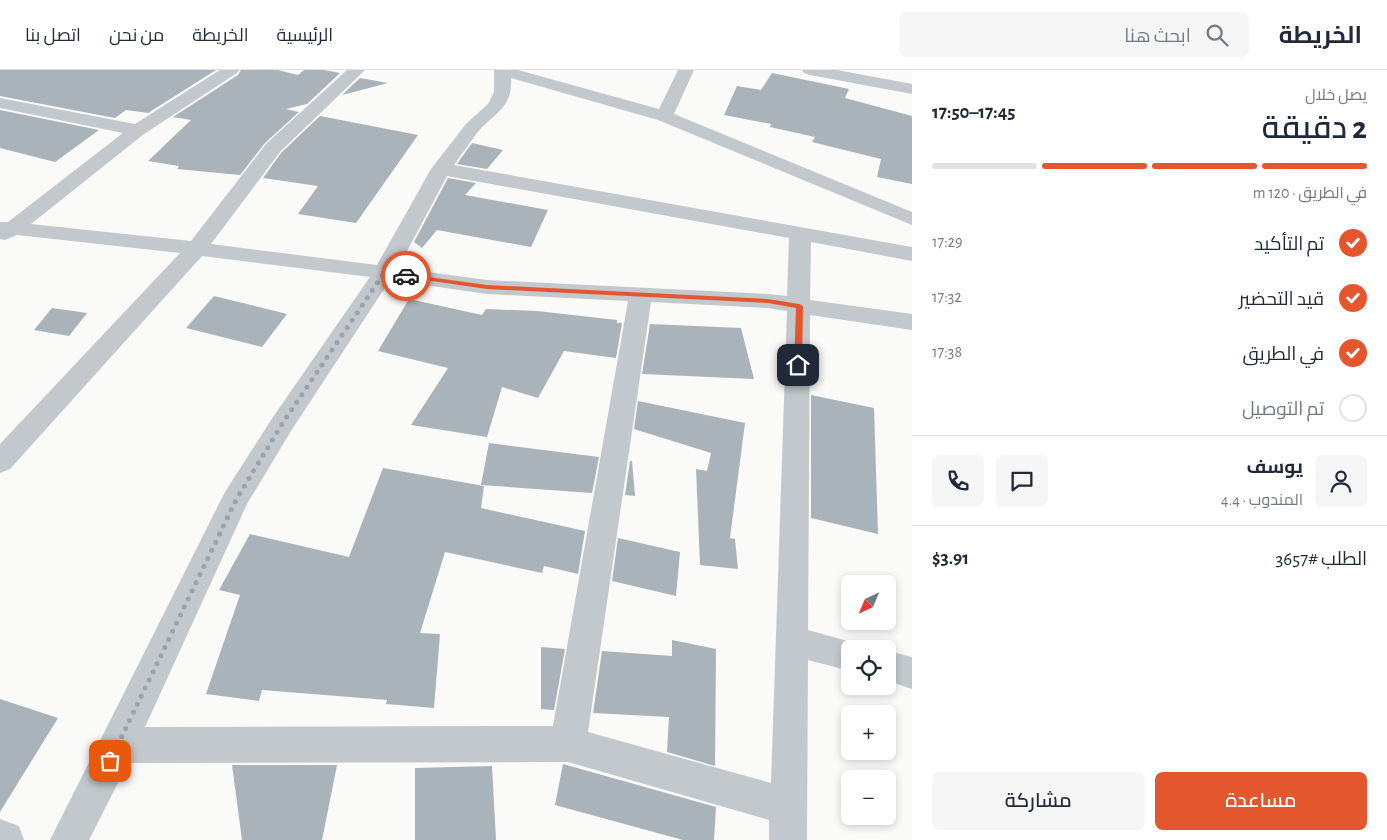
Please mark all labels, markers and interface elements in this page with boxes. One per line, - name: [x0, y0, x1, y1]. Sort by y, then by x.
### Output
- search box: [899, 12, 1249, 57]
- icon: search: [1203, 21, 1231, 49]
- text: الخريطة: [1279, 24, 1362, 48]
- text: اتصل بنا: [25, 27, 81, 45]
- text: من نحن: [109, 27, 164, 45]
- text: الخريطة: [192, 27, 249, 45]
- text: الرئيسية: [277, 27, 333, 45]
- text: ابحث هنا: [1124, 27, 1191, 46]
- text: يصل خلال: [1305, 87, 1367, 103]
- text: 17:45–17:50: [932, 103, 1015, 122]
- text: 2 دقيقة: [1262, 112, 1367, 144]
- text: في الطريق · 120 m: [1253, 185, 1367, 201]
- icon: check: [1339, 229, 1367, 257]
- text: 17:29: [932, 234, 963, 250]
- text: تم التأكيد: [1254, 235, 1324, 254]
- courier: [381, 251, 431, 301]
- icon: car: [392, 262, 420, 290]
- icon: check: [1339, 284, 1367, 312]
- text: 17:32: [932, 289, 962, 305]
- text: قيد التحضير: [1239, 290, 1324, 309]
- icon: check: [1339, 339, 1367, 367]
- pin: [777, 344, 819, 386]
- text: 17:38: [932, 344, 962, 360]
- text: في الطريق: [1242, 345, 1324, 364]
- icon: home: [784, 351, 812, 379]
- text: تم التوصيل: [1242, 400, 1324, 419]
- button: phone: [932, 455, 984, 507]
- button: chat: [996, 455, 1048, 507]
- button: person: [1315, 455, 1367, 507]
- text: يوسف: [1247, 458, 1303, 477]
- text: المندوب · 4.4: [1221, 492, 1303, 508]
- text: $3.91: [932, 549, 969, 568]
- text: الطلب #3657: [1276, 550, 1367, 569]
- north arrow: [841, 575, 896, 630]
- map controls: [841, 575, 896, 825]
- button: locate: [841, 640, 896, 695]
- button: +: [841, 705, 896, 760]
- pin: [89, 740, 131, 782]
- icon: bag: [96, 747, 124, 775]
- button: −: [841, 770, 896, 825]
- button: مشاركة: [932, 772, 1145, 830]
- button: مساعدة: [1155, 772, 1367, 830]

